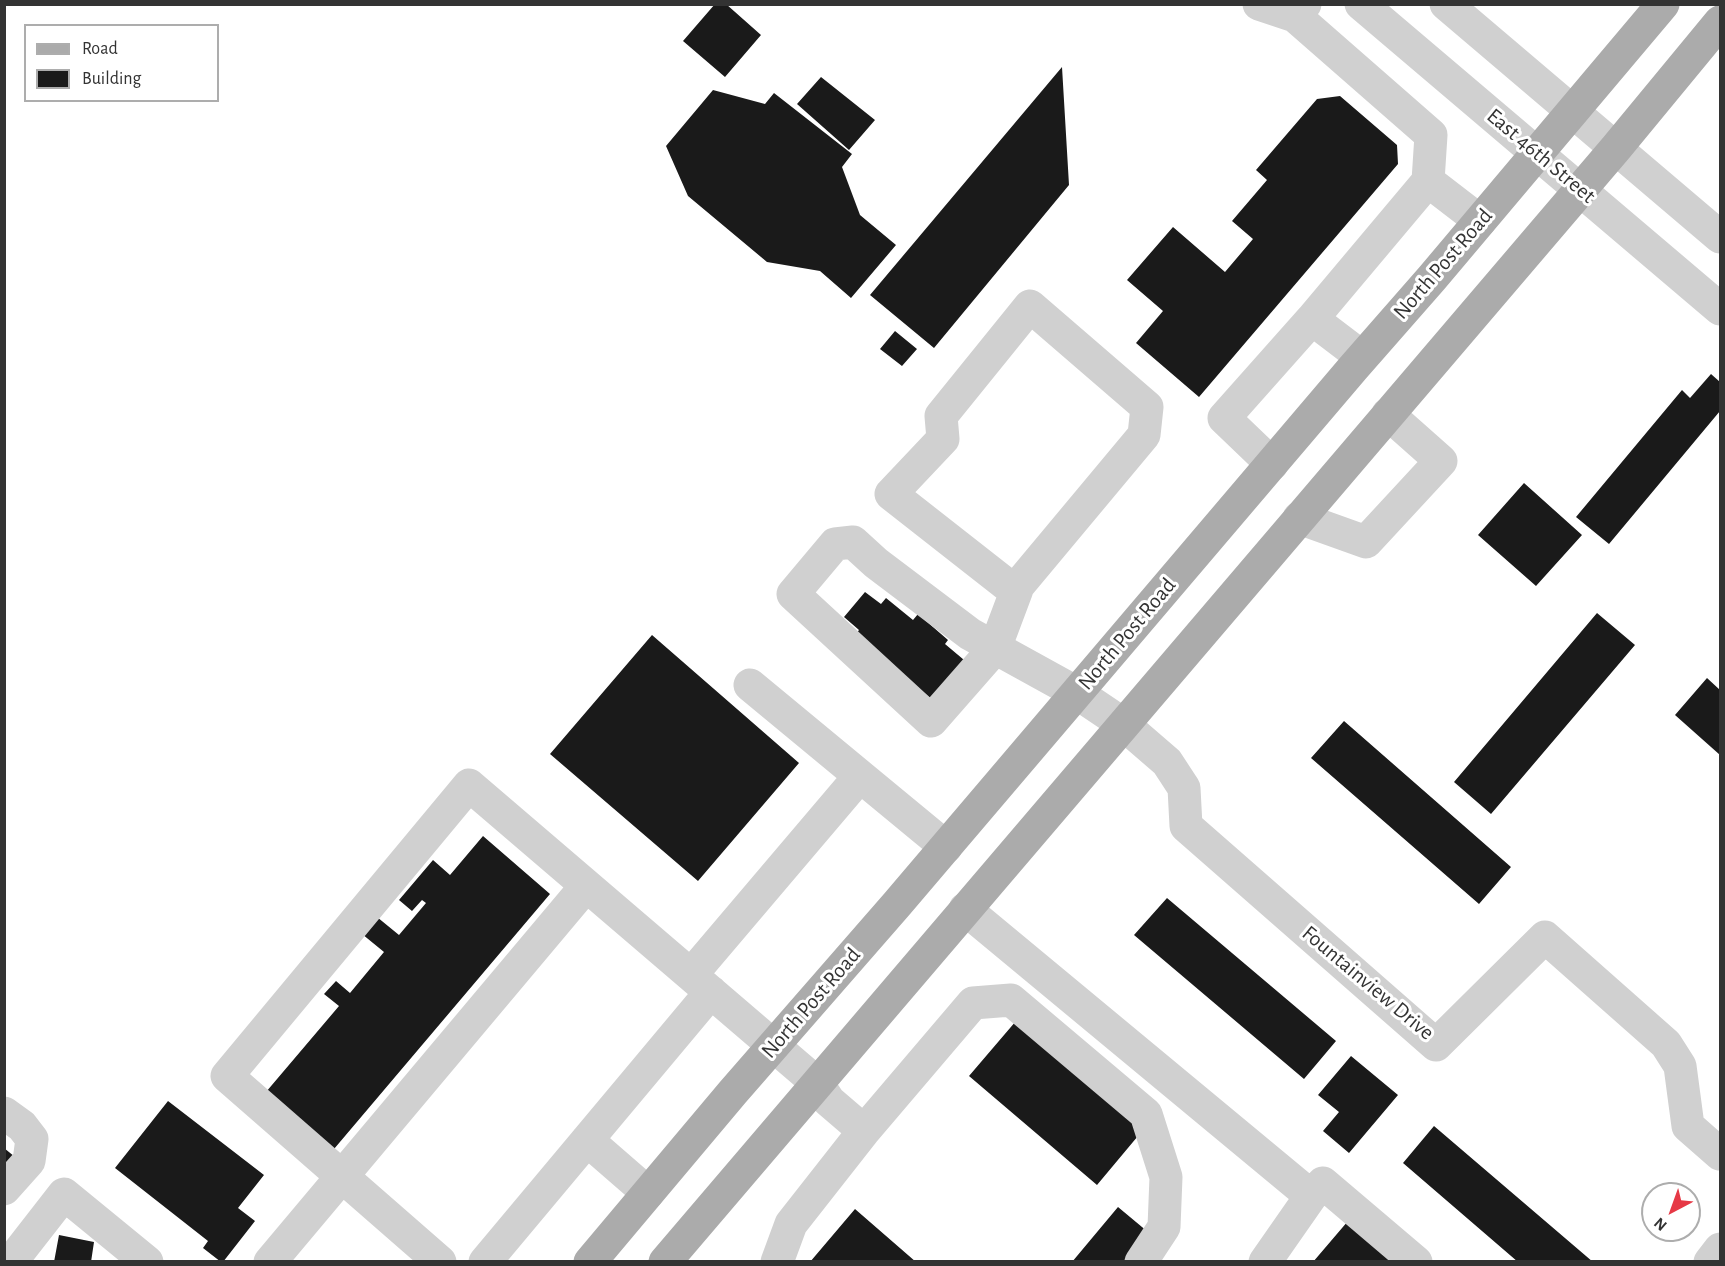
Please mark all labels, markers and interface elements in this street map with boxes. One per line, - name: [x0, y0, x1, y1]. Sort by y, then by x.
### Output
- legend: [24, 24, 219, 102]
- text: Road: [82, 40, 118, 58]
- text: Building: [82, 70, 141, 88]
- street label: East 46th Street: [1481, 103, 1601, 209]
- street label: North Post Road: [1388, 203, 1498, 325]
- street label: North Post Road: [1072, 573, 1182, 695]
- street label: Fountainview Drive: [1297, 920, 1439, 1046]
- street label: North Post Road: [756, 942, 866, 1064]
- north arrow: [1641, 1182, 1701, 1242]
- text: N: [1651, 1214, 1670, 1234]

